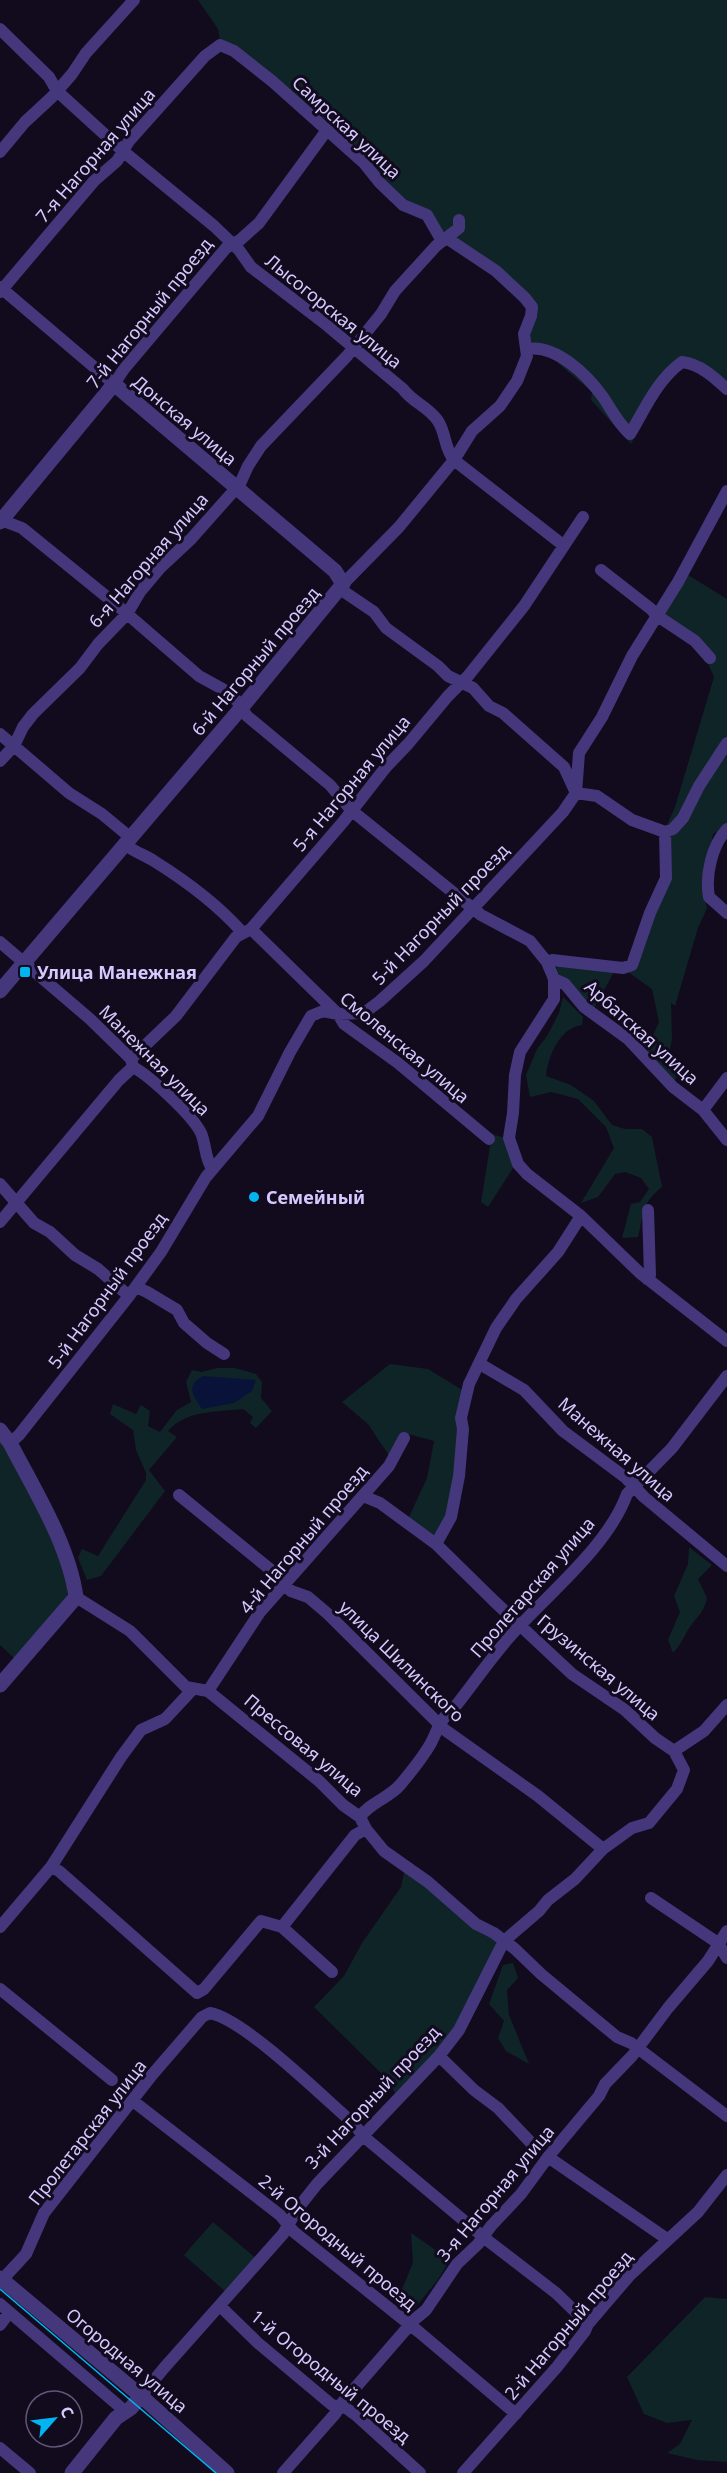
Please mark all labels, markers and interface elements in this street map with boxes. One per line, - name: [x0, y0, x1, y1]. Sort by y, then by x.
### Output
- street label: Самрская улица: [287, 70, 407, 184]
- street label: 7-я Нагорная улица: [30, 83, 160, 227]
- street label: 7-й Нагорный проезд: [81, 233, 217, 393]
- street label: Лысогорская улица: [261, 248, 407, 374]
- street label: Донская улица: [128, 369, 242, 471]
- street label: 6-я Нагорная улица: [83, 488, 213, 632]
- street label: 6-й Нагорный проезд: [186, 581, 324, 741]
- street label: 5-я Нагорная улица: [287, 710, 415, 856]
- street label: 5-й Нагорный проезд: [366, 838, 514, 990]
- place label: Улица Манежная: [37, 960, 197, 984]
- marker: Улица Манежная: [18, 965, 32, 979]
- street label: Арбатская улица: [580, 974, 704, 1090]
- street label: Смоленская улица: [335, 986, 475, 1108]
- street label: Манежная улица: [94, 999, 216, 1121]
- place label: Семейный: [266, 1185, 365, 1209]
- marker: Семейный: [247, 1190, 261, 1204]
- street label: 5-й Нагорный проезд: [42, 1207, 172, 1373]
- street label: Манежная улица: [553, 1391, 681, 1507]
- street label: 4-й Нагорный проезд: [234, 1459, 372, 1619]
- street label: Пролетарская улица: [464, 1512, 600, 1662]
- street label: улица Шилинского: [334, 1595, 470, 1727]
- street label: Грузинская улица: [533, 1609, 665, 1725]
- street label: Прессовая улица: [239, 1688, 369, 1802]
- street label: 3-й Нагорный проезд: [299, 2020, 445, 2174]
- street label: Пролетарская улица: [23, 2054, 151, 2210]
- street label: 3-я Нагорная улица: [431, 2120, 559, 2266]
- street label: 2-й Огородный проезд: [254, 2169, 422, 2315]
- street label: 2-й Нагорный проезд: [499, 2245, 637, 2405]
- street label: Огородная улица: [61, 2302, 193, 2418]
- street label: 1-й Огородный проезд: [246, 2304, 416, 2448]
- north arrow: [24, 2389, 84, 2449]
- text: С: [55, 2402, 79, 2422]

